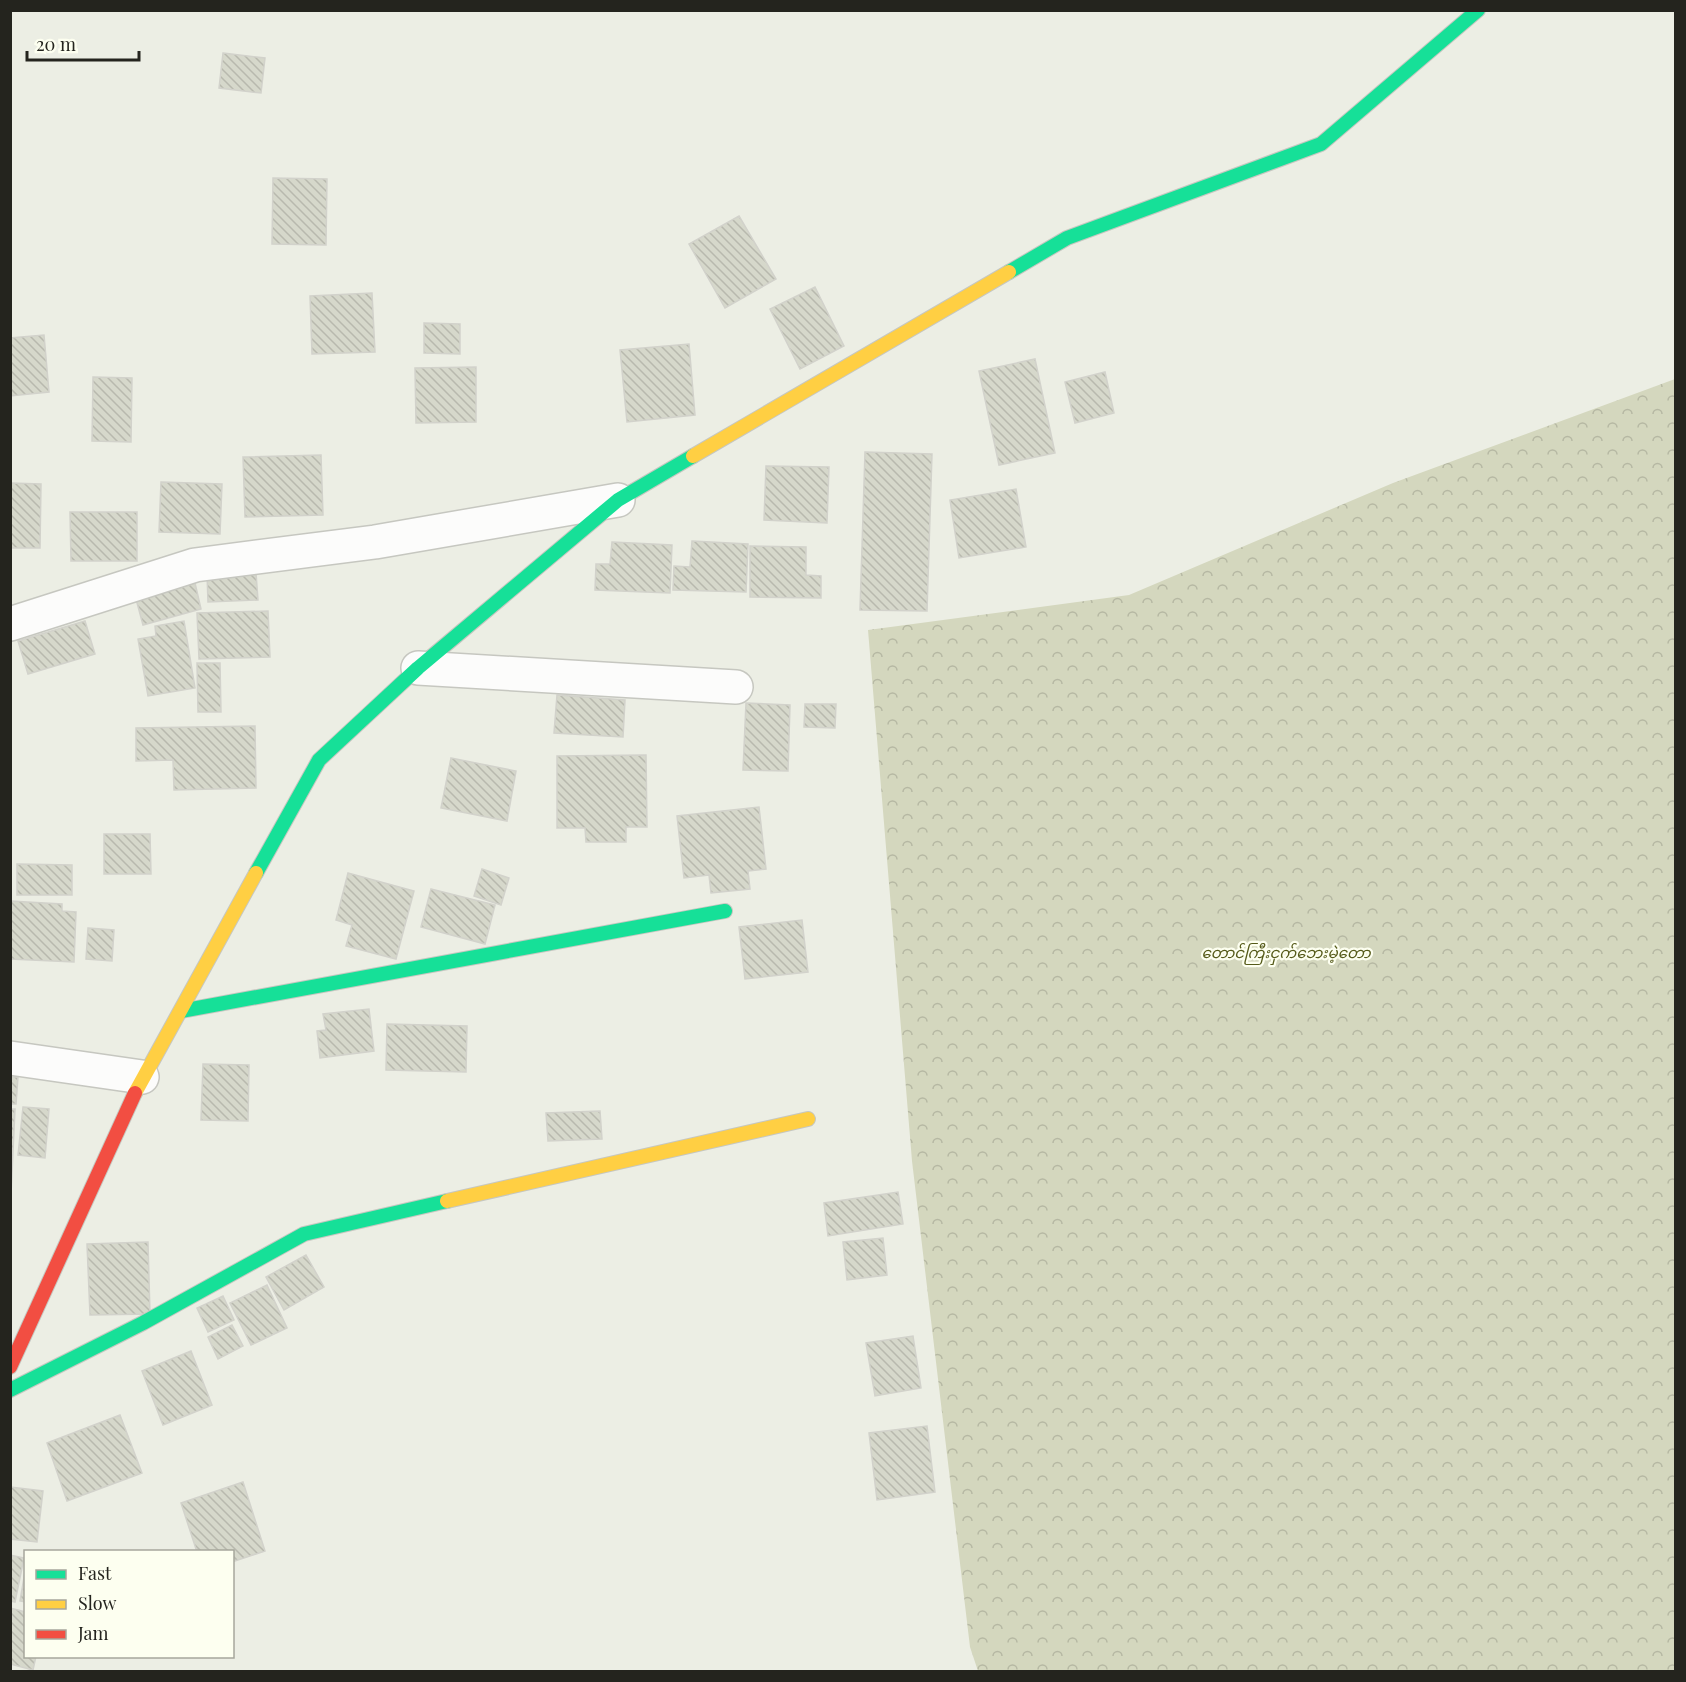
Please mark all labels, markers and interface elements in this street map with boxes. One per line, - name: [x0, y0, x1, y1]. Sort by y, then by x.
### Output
- scale bar: [27, 24, 140, 62]
- text: 20 m: [36, 32, 76, 56]
- park label: တောင်ကြီးငှက်ဘေးမဲ့တော: [1201, 942, 1372, 965]
- legend: [24, 1550, 234, 1658]
- text: Fast: [78, 1561, 112, 1585]
- text: Slow: [78, 1591, 116, 1615]
- text: Jam: [77, 1621, 108, 1645]

